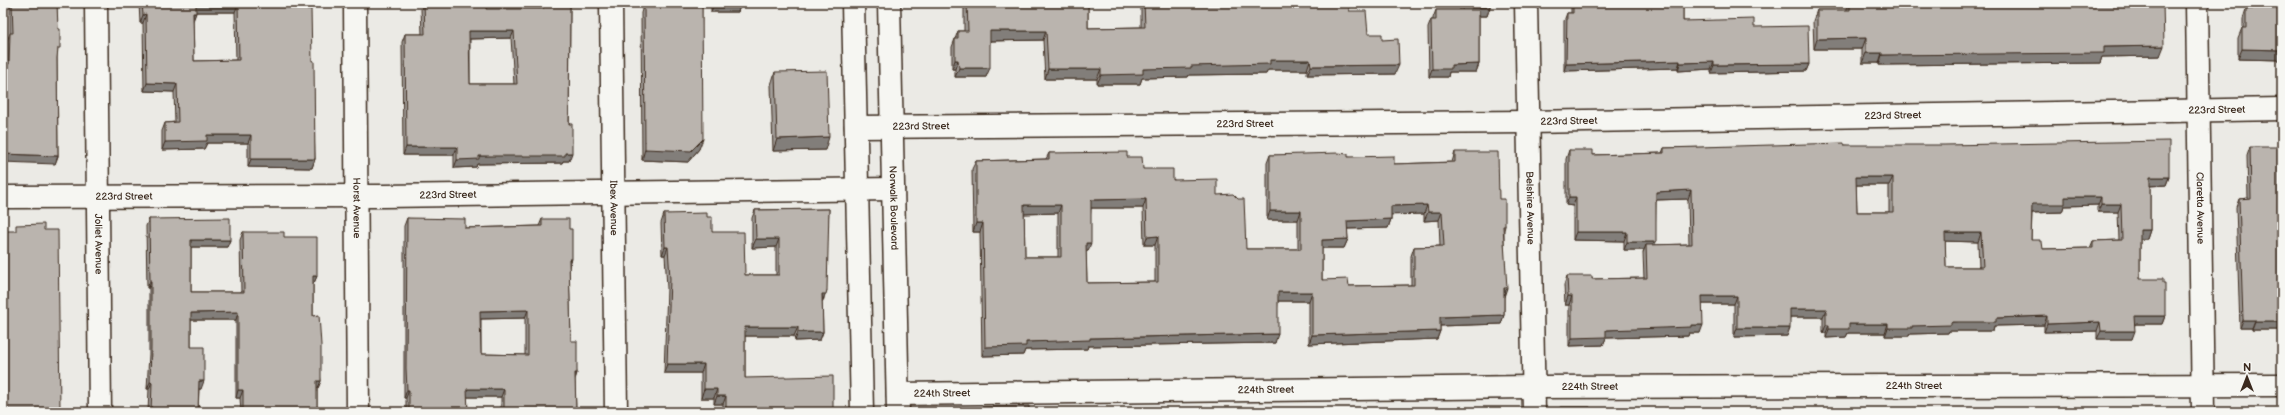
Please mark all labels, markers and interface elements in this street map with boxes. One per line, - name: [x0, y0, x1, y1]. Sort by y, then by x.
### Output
- street label: 223rd Street: [2188, 104, 2245, 117]
- street label: 223rd Street: [1864, 109, 1921, 122]
- street label: 223rd Street: [1540, 115, 1598, 128]
- street label: 223rd Street: [1216, 118, 1274, 130]
- street label: 223rd Street: [892, 120, 950, 133]
- street label: Norwalk Boulevard: [887, 166, 900, 251]
- street label: Belshire Avenue: [1523, 171, 1537, 245]
- street label: Claretta Avenue: [2193, 172, 2207, 244]
- street label: Horst Avenue: [350, 177, 363, 239]
- street label: Ibex Avenue: [607, 180, 620, 236]
- street label: 223rd Street: [419, 189, 477, 202]
- street label: 223rd Street: [96, 191, 152, 203]
- street label: Joliet Avenue: [92, 214, 105, 274]
- north arrow: [2227, 357, 2267, 397]
- text: N: [2243, 361, 2251, 374]
- street label: 224th Street: [1886, 380, 1942, 392]
- street label: 224th Street: [1562, 381, 1618, 393]
- street label: 224th Street: [1238, 384, 1294, 396]
- street label: 224th Street: [914, 387, 970, 400]

